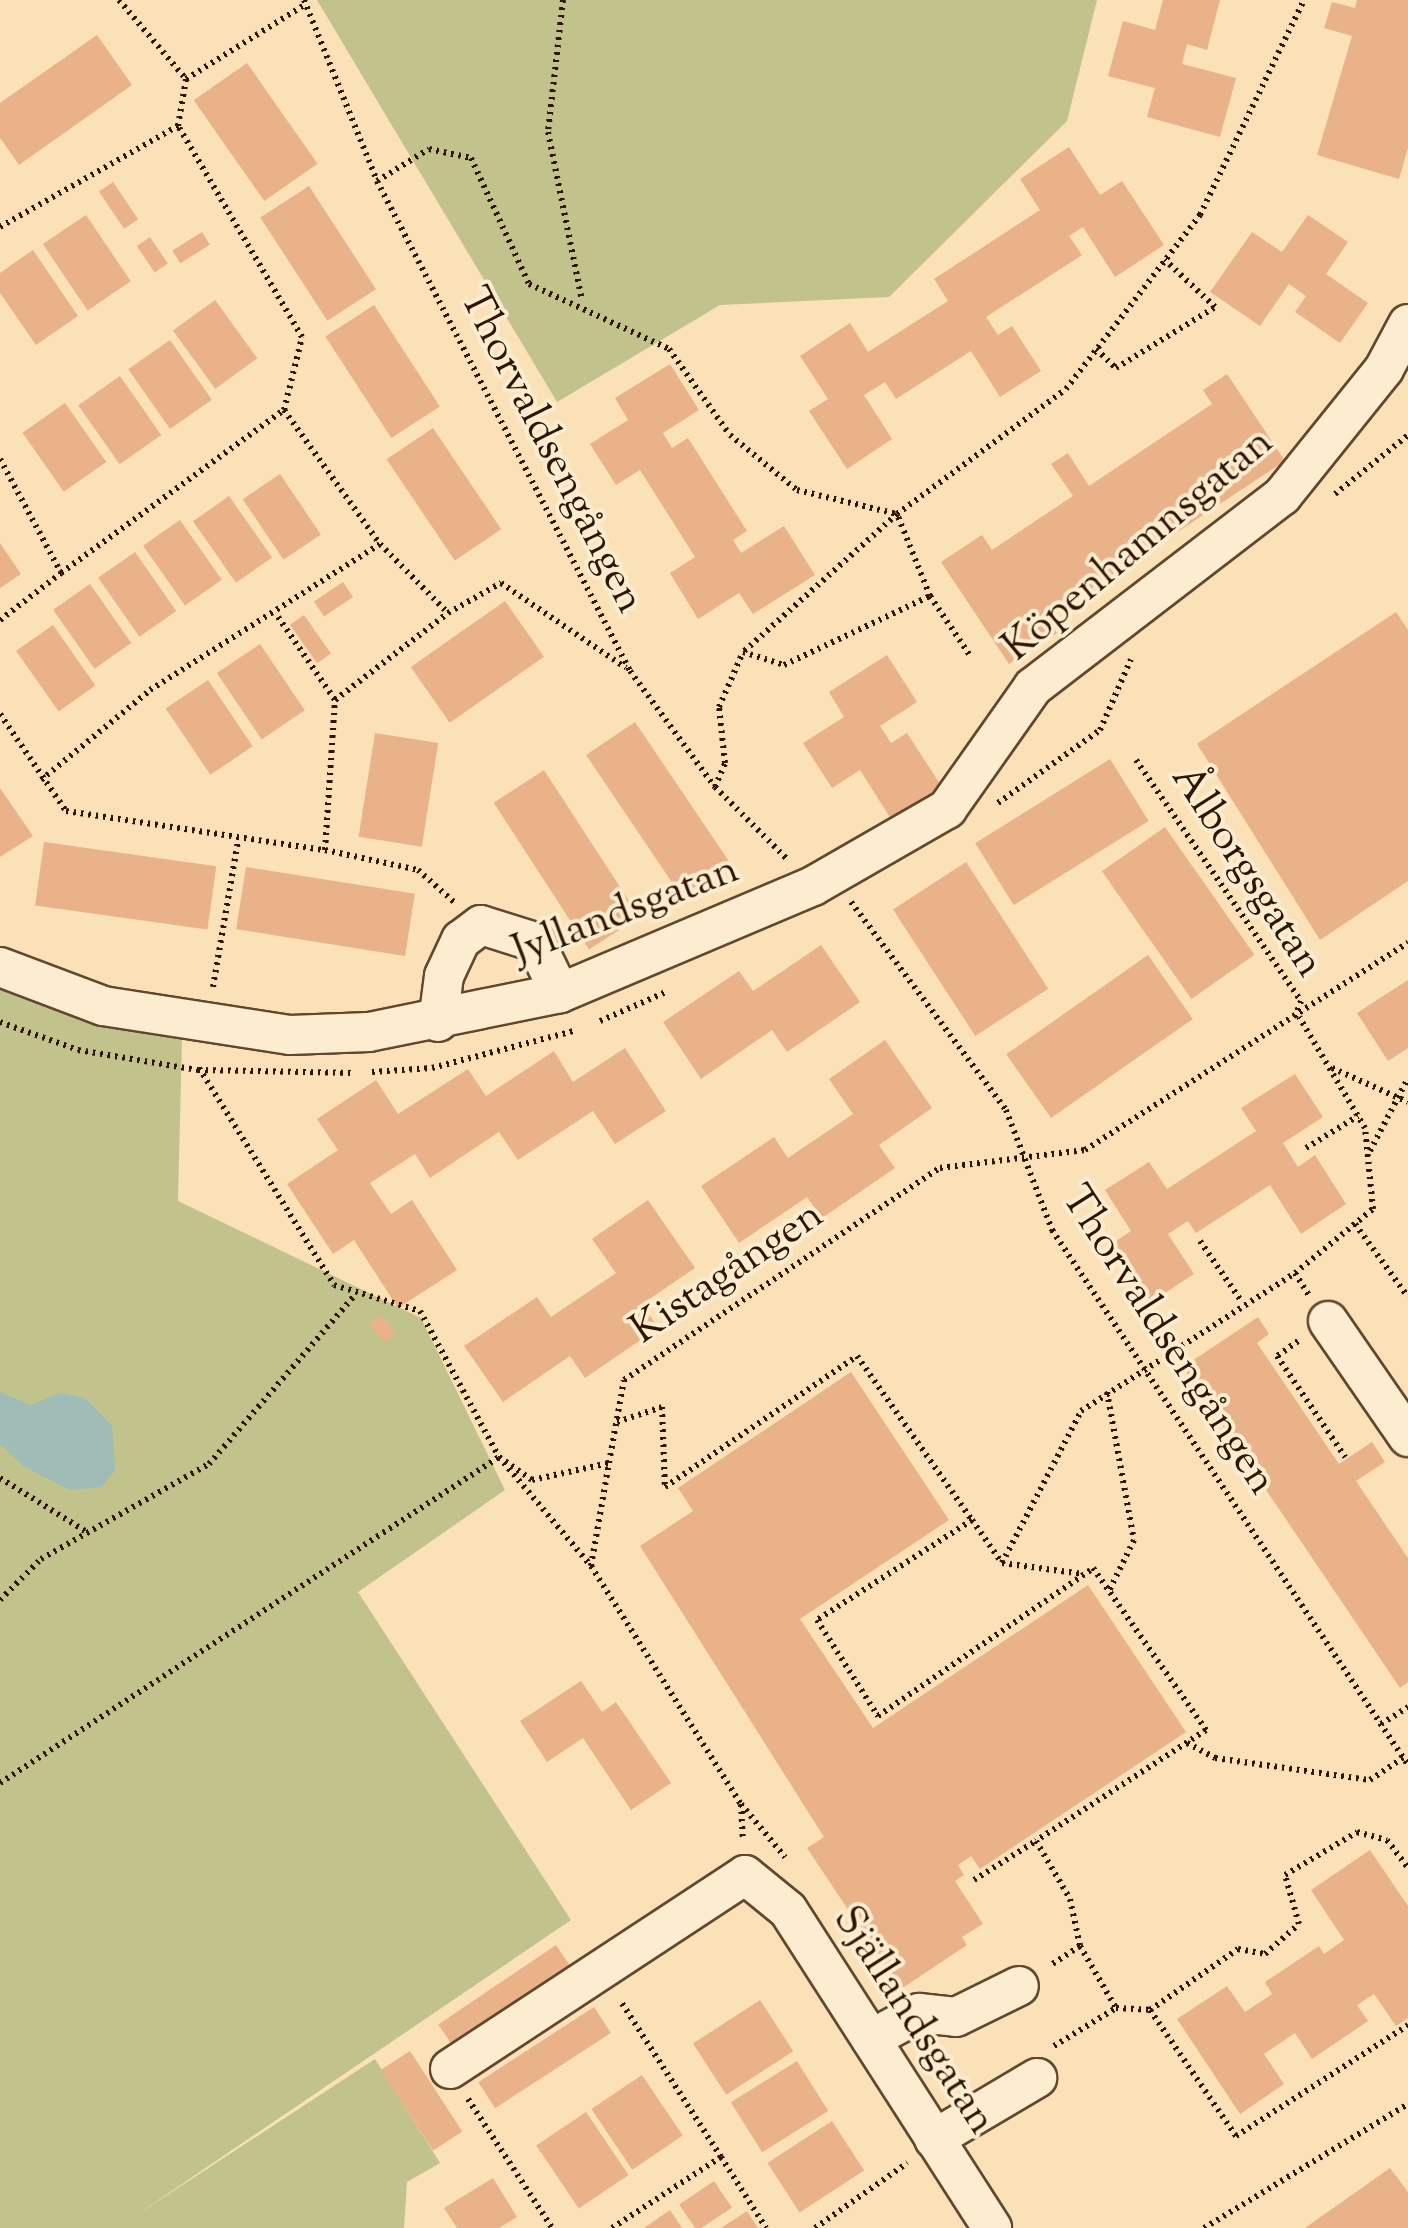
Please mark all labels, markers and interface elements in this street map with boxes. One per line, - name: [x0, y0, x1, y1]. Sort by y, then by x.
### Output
- street label: Thorvaldsengången: [446, 280, 654, 622]
- street label: Köpenhamnsgatan: [994, 418, 1284, 674]
- street label: Ålborgsgatan: [1159, 756, 1333, 988]
- street label: Jyllandsgatan: [506, 846, 746, 978]
- street label: Thorvaldsengången: [1048, 1177, 1286, 1505]
- street label: Kistagången: [622, 1191, 834, 1357]
- street label: Själlandsgatan: [821, 1898, 1005, 2144]

